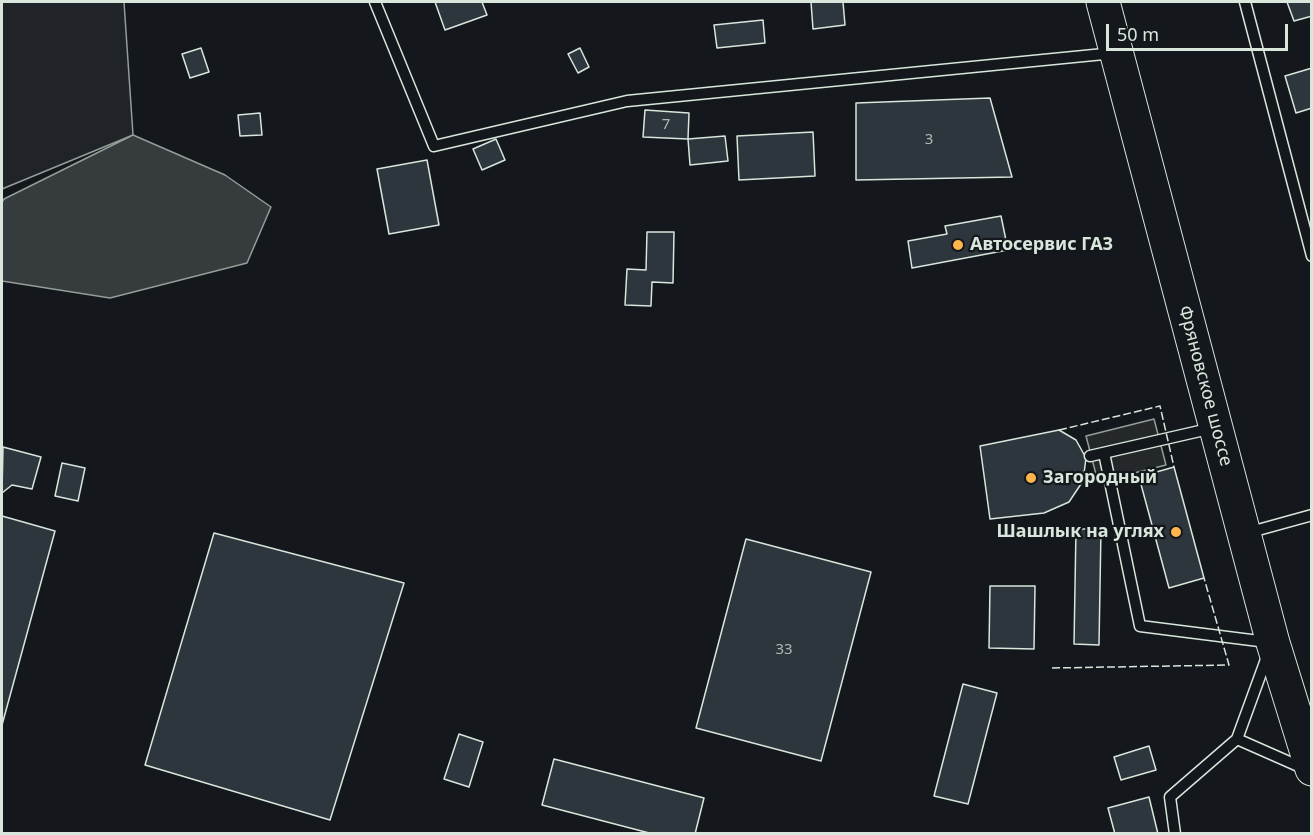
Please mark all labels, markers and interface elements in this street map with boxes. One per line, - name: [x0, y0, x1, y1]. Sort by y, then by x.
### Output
- scale bar: [1109, 12, 1290, 50]
- text: 50 m: [1117, 22, 1159, 46]
- house number: 7: [662, 116, 670, 134]
- house number: 3: [925, 131, 933, 149]
- place label: Автосервис ГАЗ: [970, 234, 1113, 256]
- marker: Автосервис ГАЗ: [951, 238, 965, 252]
- street label: Фряновское шоссе: [1173, 303, 1237, 469]
- place label: Загородный: [1043, 467, 1157, 489]
- marker: Загородный: [1024, 471, 1038, 485]
- place label: Шашлык на углях: [997, 521, 1164, 543]
- marker: Шашлык на углях: [1169, 525, 1183, 539]
- house number: 33: [775, 641, 793, 659]

